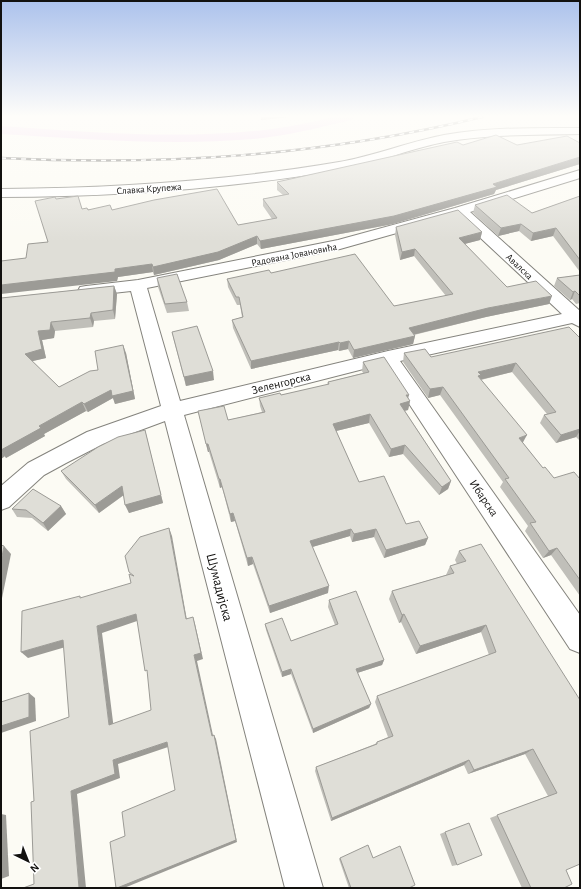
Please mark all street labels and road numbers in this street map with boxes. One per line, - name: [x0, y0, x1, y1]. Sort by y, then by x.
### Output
- street label: Славка Крупежа: [116, 182, 182, 196]
- street label: Радована Јовановића: [251, 242, 338, 268]
- street label: Авалска: [504, 252, 535, 282]
- street label: Зеленгорска: [250, 370, 312, 396]
- street label: Ибарска: [467, 477, 501, 519]
- street label: Шумадијска: [203, 552, 235, 623]

